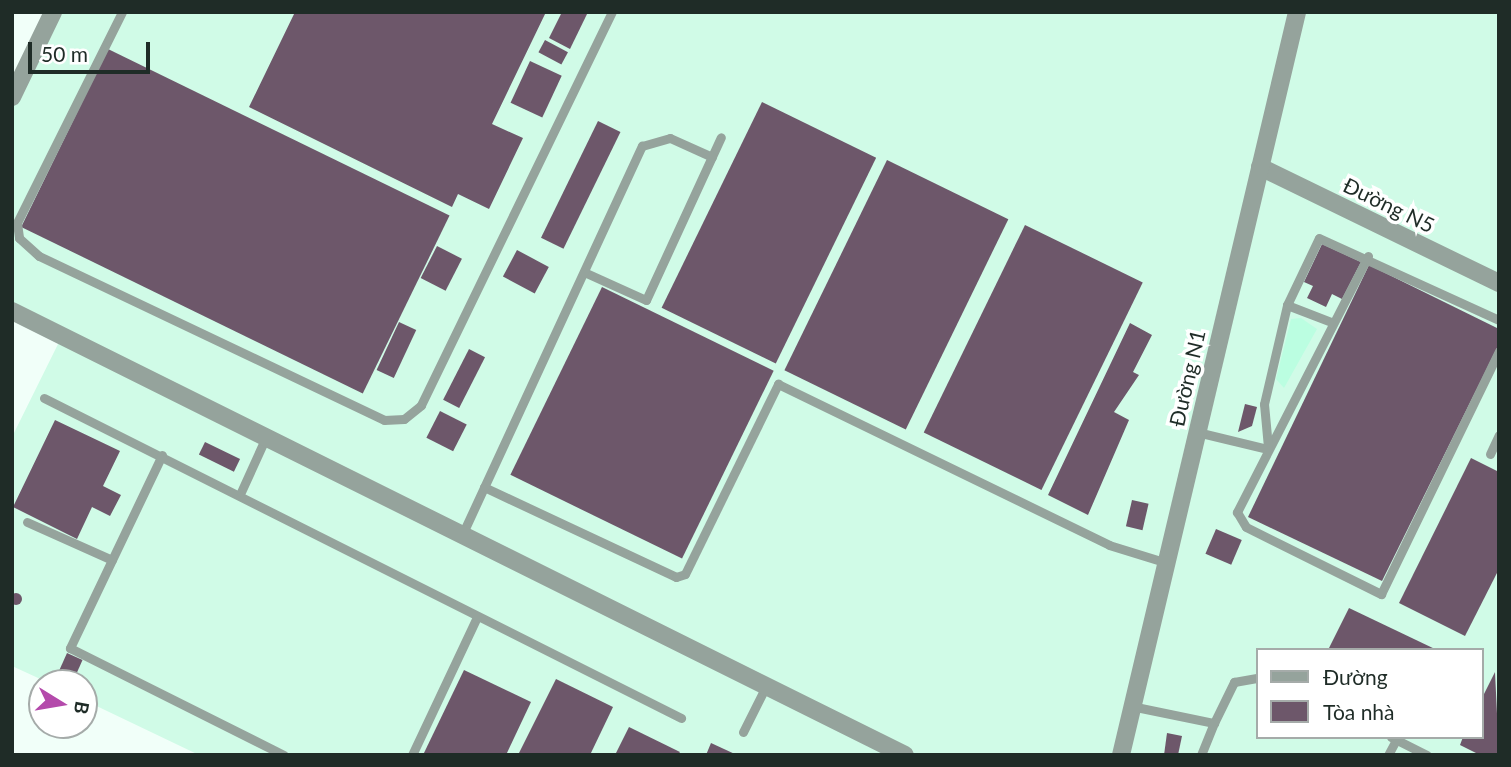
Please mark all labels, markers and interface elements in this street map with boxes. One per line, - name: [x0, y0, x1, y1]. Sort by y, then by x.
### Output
- scale bar: [32, 28, 154, 72]
- text: 50 m: [41, 41, 88, 66]
- street label: Đường N5: [1339, 172, 1439, 238]
- street label: Đường N1: [1164, 327, 1210, 429]
- legend: [1256, 648, 1483, 739]
- text: Đường: [1323, 664, 1388, 689]
- north arrow: [28, 669, 98, 739]
- text: B: [70, 699, 95, 716]
- text: Tòa nhà: [1323, 699, 1395, 724]

